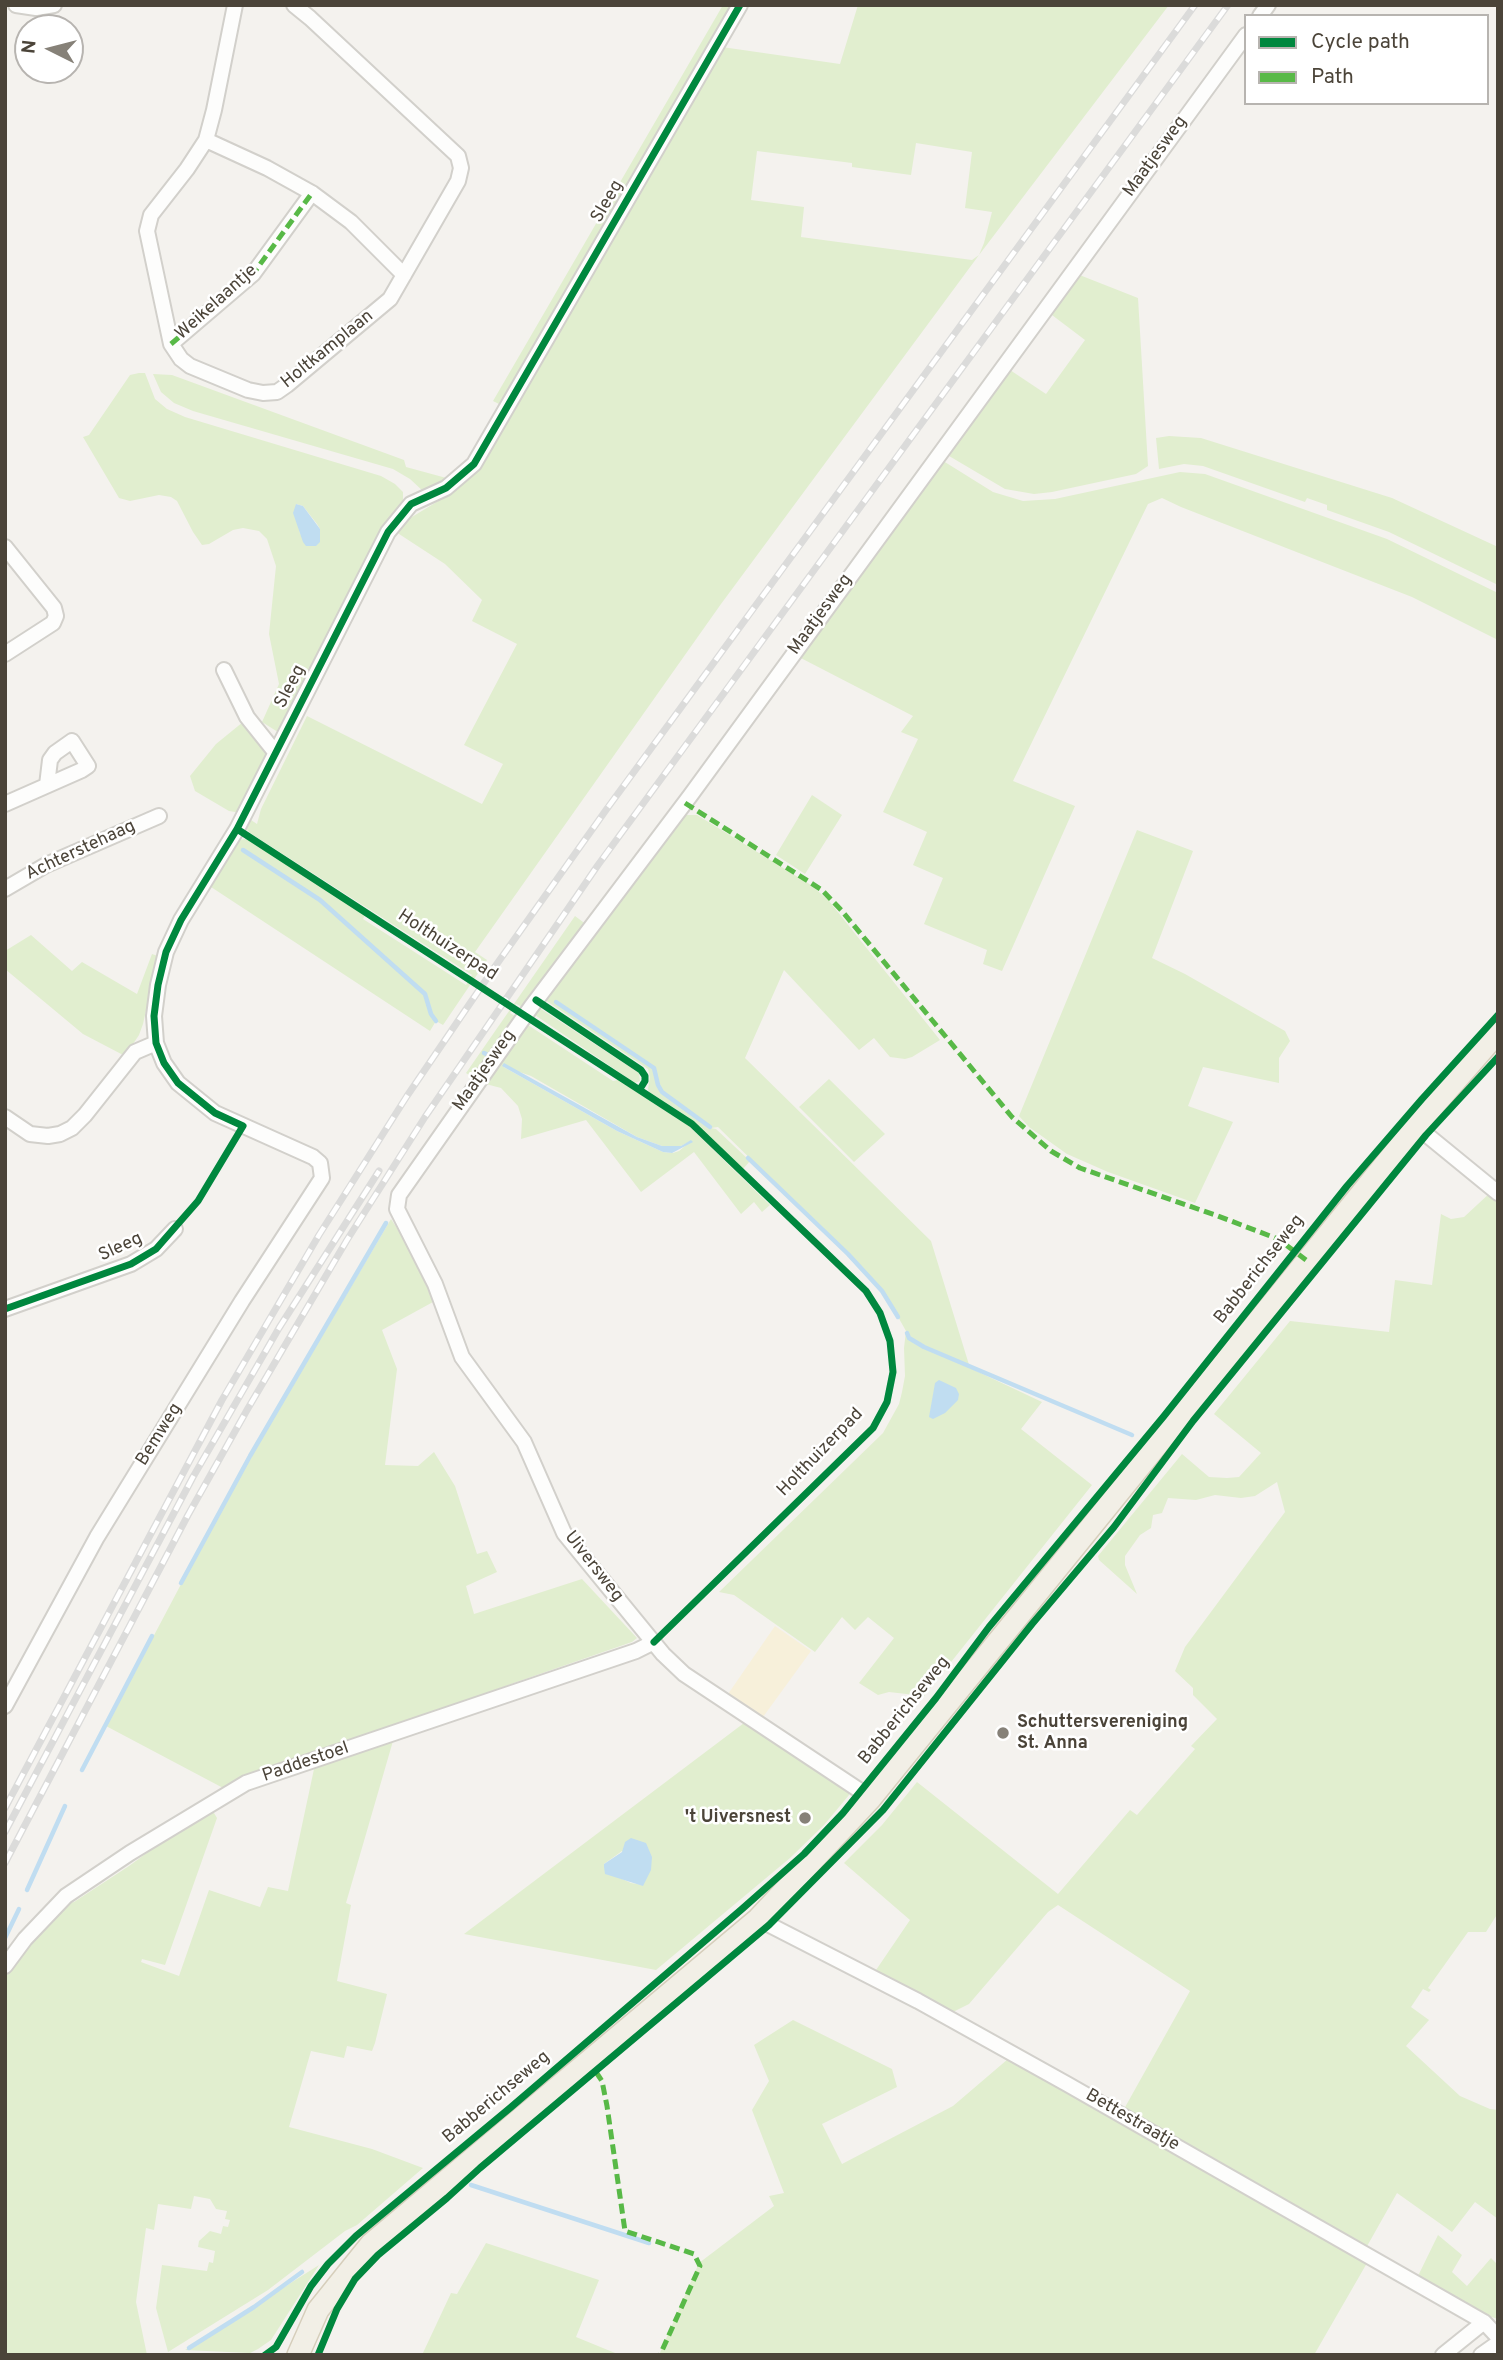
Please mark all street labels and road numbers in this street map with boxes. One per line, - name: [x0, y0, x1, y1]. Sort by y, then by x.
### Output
- street label: Maatjesweg: [1119, 112, 1193, 202]
- street label: Sleeg: [587, 177, 629, 227]
- street label: Weikelaantje: [172, 261, 262, 345]
- street label: Holtkamplaan: [278, 306, 378, 394]
- street label: Maatjesweg: [784, 570, 858, 660]
- street label: Sleeg: [271, 662, 311, 712]
- street label: Achterstehaag: [23, 816, 139, 886]
- street label: Holthuizerpad: [393, 906, 501, 986]
- street label: Maatjesweg: [449, 1026, 521, 1116]
- street label: Babberichseweg: [1211, 1211, 1309, 1329]
- street label: Sleeg: [96, 1229, 146, 1267]
- street label: Bemweg: [132, 1400, 188, 1470]
- street label: Holthuizerpad: [773, 1404, 869, 1502]
- street label: Uiversweg: [559, 1527, 627, 1607]
- street label: Babberichseweg: [855, 1653, 955, 1769]
- street label: Paddestoel: [260, 1738, 352, 1788]
- street label: Babberichseweg: [439, 2047, 555, 2149]
- street label: Bettestraatje: [1081, 2085, 1183, 2157]

